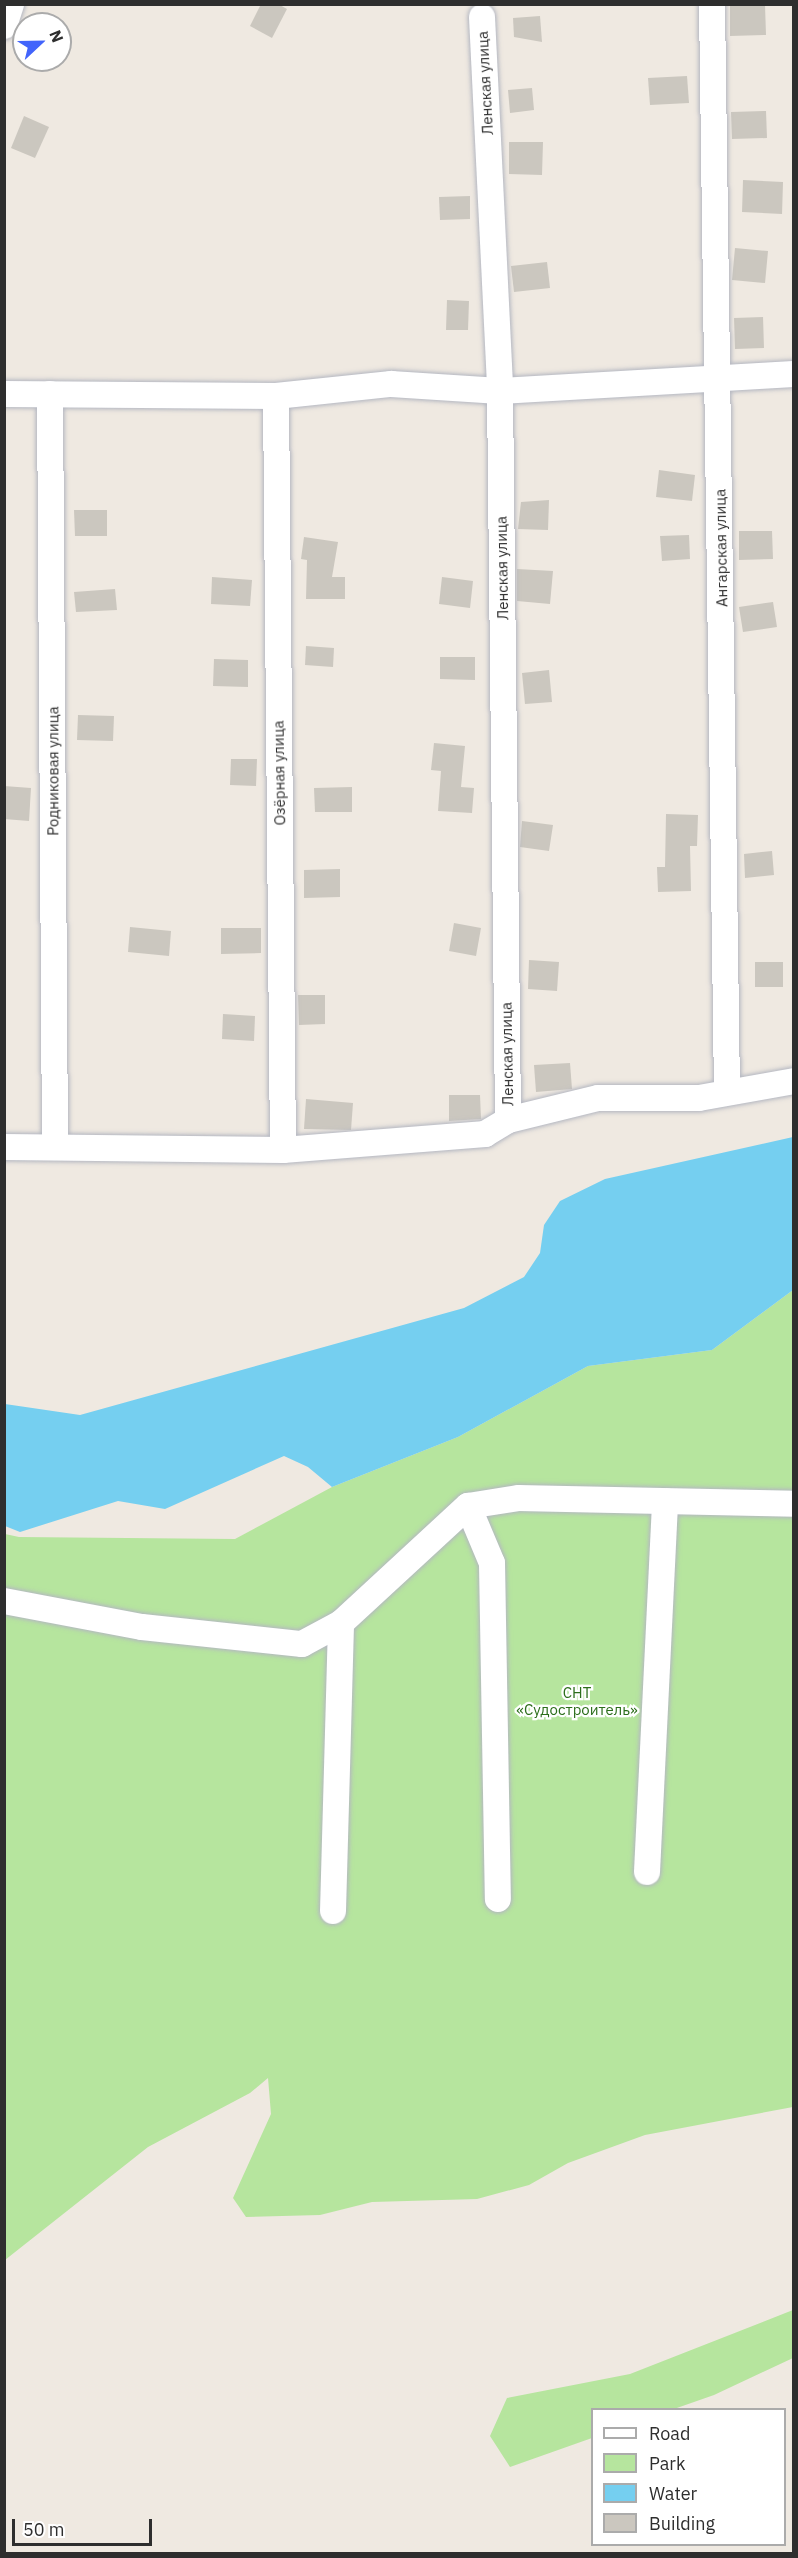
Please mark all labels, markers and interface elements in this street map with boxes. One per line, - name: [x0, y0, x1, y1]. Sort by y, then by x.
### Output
- north arrow: [12, 12, 72, 72]
- text: N: [45, 27, 68, 45]
- street label: Ленская улица: [473, 31, 497, 135]
- street label: Ангарская улица: [711, 489, 731, 607]
- street label: Ленская улица: [492, 516, 512, 620]
- street label: Родниковая улица: [44, 706, 62, 836]
- street label: Озёрная улица: [269, 720, 289, 826]
- street label: Ленская улица: [497, 1002, 517, 1106]
- park label: СНТ «Судостроитель»: [516, 1683, 638, 1718]
- legend: [591, 2408, 786, 2546]
- text: Road: [649, 2422, 690, 2445]
- text: Park: [649, 2452, 685, 2475]
- text: Water: [649, 2482, 697, 2505]
- scale bar: [15, 2507, 154, 2545]
- text: Building: [649, 2512, 715, 2535]
- text: 50 m: [23, 2518, 65, 2541]

